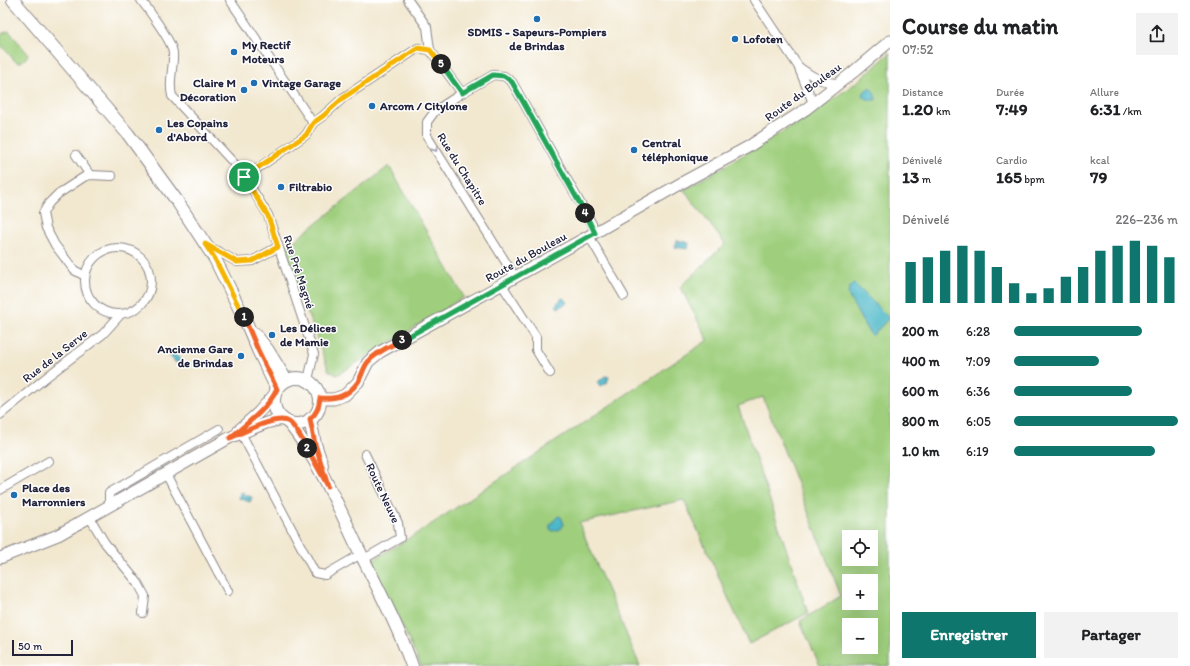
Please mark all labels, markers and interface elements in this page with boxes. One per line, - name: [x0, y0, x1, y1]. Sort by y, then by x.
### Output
- text: Course du matin: [902, 13, 1058, 40]
- button: share: [1136, 13, 1178, 55]
- marker: SDMIS - Sapeurs-Pompiers de Brindas: [532, 14, 542, 24]
- place label: SDMIS - Sapeurs-Pompiers de Brindas: [467, 25, 607, 53]
- place label: Lofoten: [743, 32, 783, 46]
- marker: Lofoten: [730, 34, 740, 44]
- place label: My Rectif Moteurs: [242, 38, 291, 66]
- text: 07:52: [902, 42, 933, 57]
- marker: My Rectif Moteurs: [229, 47, 239, 57]
- pin: 5: [431, 54, 451, 74]
- text: 5: [438, 57, 444, 70]
- street label: Route du Bouleau: [762, 59, 844, 124]
- place label: Claire M Décoration: [180, 76, 236, 104]
- place label: Vintage Garage: [262, 76, 341, 91]
- marker: Vintage Garage: [249, 78, 259, 88]
- marker: Claire M Décoration: [239, 85, 249, 95]
- text: Distance: [902, 86, 943, 99]
- text: Durée: [996, 86, 1024, 99]
- text: Allure: [1090, 86, 1119, 99]
- place label: Arcom / Citylone: [379, 99, 468, 114]
- text: 1.20: [902, 99, 933, 119]
- text: 7:49: [996, 99, 1028, 119]
- text: 6:31: [1090, 99, 1120, 119]
- marker: Arcom / Citylone: [367, 101, 377, 111]
- text: km: [933, 105, 951, 118]
- text: /km: [1120, 105, 1142, 118]
- place label: Les Copains d'Abord: [167, 116, 229, 144]
- marker: Les Copains d'Abord: [154, 125, 164, 135]
- street label: Rue du Chapitre: [434, 130, 490, 208]
- place label: Central téléphonique: [642, 136, 709, 165]
- one-way arrow: [430, 145, 438, 152]
- marker: Central téléphonique: [629, 145, 639, 155]
- text: Dénivelé: [902, 154, 942, 167]
- text: Cardio: [996, 154, 1027, 167]
- text: kcal: [1090, 154, 1110, 167]
- pin: [227, 160, 261, 194]
- icon: arrive: [233, 166, 255, 188]
- text: 13: [902, 167, 919, 187]
- text: 165: [996, 167, 1022, 187]
- text: 79: [1090, 167, 1107, 187]
- text: m: [919, 173, 931, 186]
- text: bpm: [1022, 173, 1045, 186]
- place label: Filtrabio: [289, 180, 332, 194]
- marker: Filtrabio: [276, 182, 286, 192]
- pin: 4: [575, 203, 595, 223]
- text: 4: [582, 206, 588, 219]
- text: Dénivelé: [902, 212, 950, 227]
- text: 226–236 m: [1116, 212, 1178, 227]
- street label: Route du Bouleau: [483, 229, 569, 285]
- street label: Rue Pré Magné: [281, 233, 318, 311]
- pin: 1: [234, 307, 254, 327]
- text: 1: [241, 310, 247, 323]
- place label: Les Délices de Mamie: [280, 321, 337, 349]
- text: 200 m: [902, 324, 939, 339]
- text: 6:28: [966, 324, 990, 339]
- street label: Rue de la Serve: [20, 326, 90, 386]
- marker: Les Délices de Mamie: [267, 330, 277, 340]
- pin: 3: [392, 330, 412, 350]
- text: 3: [399, 333, 405, 346]
- place label: Ancienne Gare de Brindas: [156, 342, 234, 370]
- marker: Ancienne Gare de Brindas: [236, 351, 246, 361]
- text: 400 m: [902, 354, 940, 369]
- text: 7:09: [966, 354, 990, 369]
- text: 600 m: [902, 384, 939, 399]
- text: 6:36: [966, 384, 990, 399]
- text: 800 m: [902, 414, 939, 429]
- text: 6:05: [966, 414, 991, 429]
- pin: 2: [297, 438, 317, 458]
- text: 2: [304, 441, 310, 454]
- text: 1.0 km: [902, 444, 939, 459]
- text: 6:19: [966, 444, 989, 459]
- street label: Route Neuve: [363, 461, 403, 525]
- place label: Place des Marronniers: [22, 481, 86, 509]
- marker: Place des Marronniers: [9, 490, 19, 500]
- map controls: [842, 530, 878, 654]
- button: locate: [842, 530, 878, 566]
- button: +: [842, 574, 878, 610]
- button: Enregistrer: [902, 612, 1036, 658]
- button: Partager: [1044, 612, 1178, 658]
- button: −: [842, 618, 878, 654]
- scale bar: [12, 638, 73, 657]
- text: 50 m: [18, 640, 42, 653]

